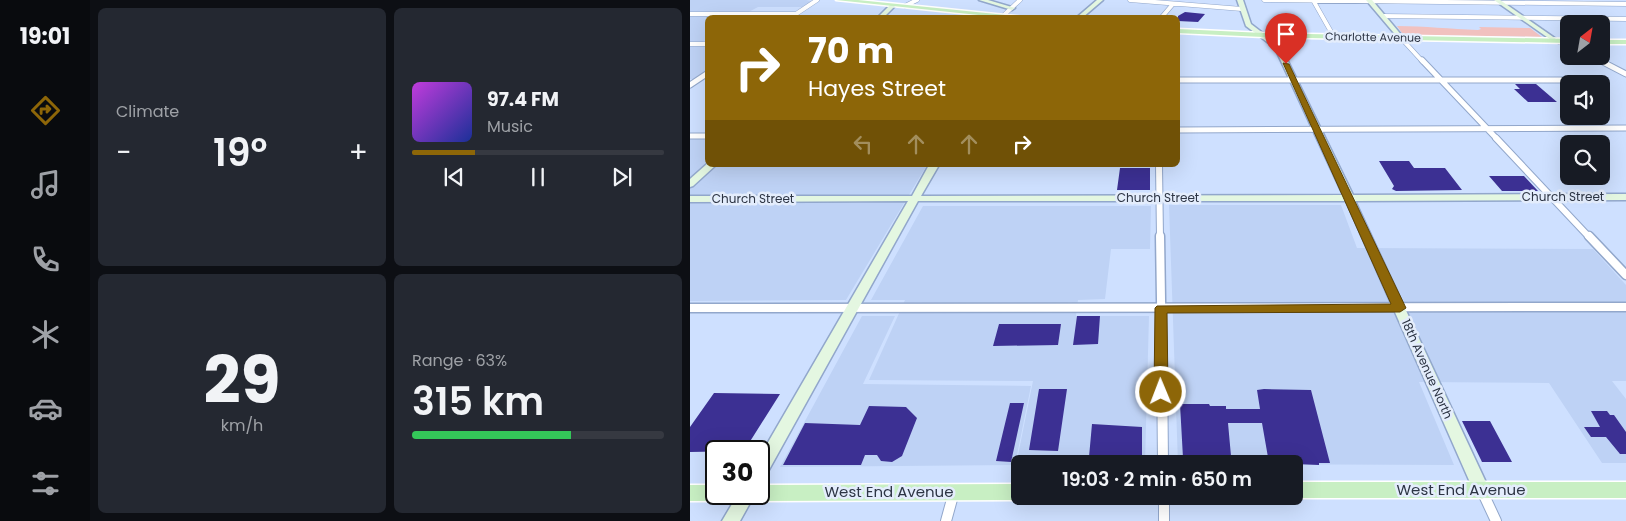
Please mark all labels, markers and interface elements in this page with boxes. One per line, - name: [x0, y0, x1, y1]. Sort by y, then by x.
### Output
- pin: [1265, 13, 1307, 64]
- north arrow: [1560, 15, 1610, 65]
- map controls: [1560, 15, 1610, 185]
- icon: arrive: [1272, 20, 1300, 48]
- text: 19:01: [20, 21, 70, 52]
- text: 70 m: [808, 26, 894, 75]
- street label: Charlotte Avenue: [1325, 28, 1421, 46]
- icon: right: [725, 35, 790, 100]
- text: Hayes Street: [808, 73, 946, 104]
- button: sound: [1560, 75, 1610, 125]
- text: 97.4 FM: [487, 86, 559, 113]
- icon: directions: [28, 93, 63, 128]
- text: Climate: [116, 100, 179, 123]
- text: Music: [487, 115, 533, 138]
- text: 19°: [213, 126, 267, 179]
- icon: left: [849, 130, 877, 158]
- icon: ahead: [902, 130, 930, 158]
- icon: ahead: [955, 130, 983, 158]
- icon: right: [1008, 130, 1036, 158]
- text: −: [116, 133, 131, 172]
- text: +: [349, 133, 368, 172]
- button: search: [1560, 135, 1610, 185]
- icon: previous: [440, 163, 468, 191]
- icon: pause: [524, 163, 552, 191]
- icon: next: [608, 163, 636, 191]
- icon: music: [28, 167, 63, 202]
- street label: Church Street: [1522, 188, 1604, 205]
- street label: Church Street: [1117, 189, 1199, 206]
- street label: Church Street: [712, 190, 794, 207]
- icon: phone: [28, 242, 63, 277]
- street label: 18th Avenue North: [1398, 316, 1457, 421]
- icon: climate: [28, 317, 63, 352]
- text: 29: [203, 335, 281, 426]
- text: Range · 63%: [412, 349, 507, 372]
- position arrow: [1134, 365, 1186, 417]
- text: 315 km: [412, 375, 544, 428]
- icon: car: [28, 391, 63, 426]
- text: km/h: [221, 414, 263, 437]
- speed limit sign: 30: [705, 440, 770, 505]
- icon: filters: [28, 466, 63, 501]
- text: 19:03 · 2 min · 650 m: [1062, 466, 1252, 493]
- street label: West End Avenue: [1396, 479, 1526, 500]
- street label: West End Avenue: [824, 481, 954, 502]

